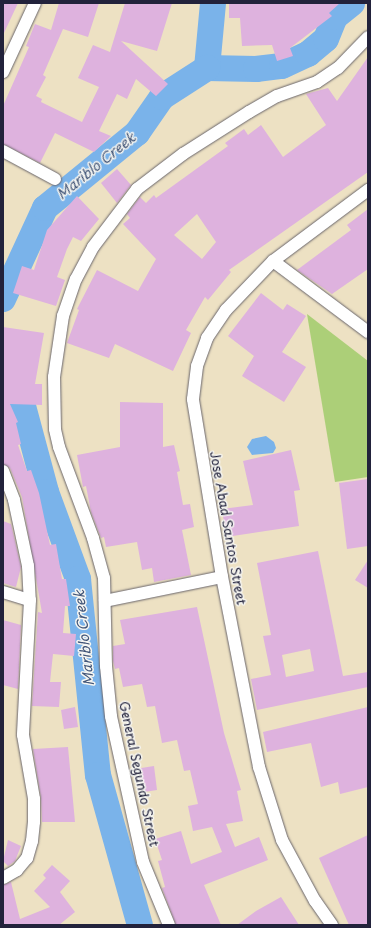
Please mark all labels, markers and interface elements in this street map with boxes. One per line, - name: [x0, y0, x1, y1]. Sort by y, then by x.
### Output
- water label: Mariblo Creek: [53, 129, 139, 203]
- street label: Jose Abad Santos Street: [207, 450, 249, 606]
- water label: Mariblo Creek: [71, 589, 97, 687]
- street label: General Segundo Street: [116, 699, 162, 849]

